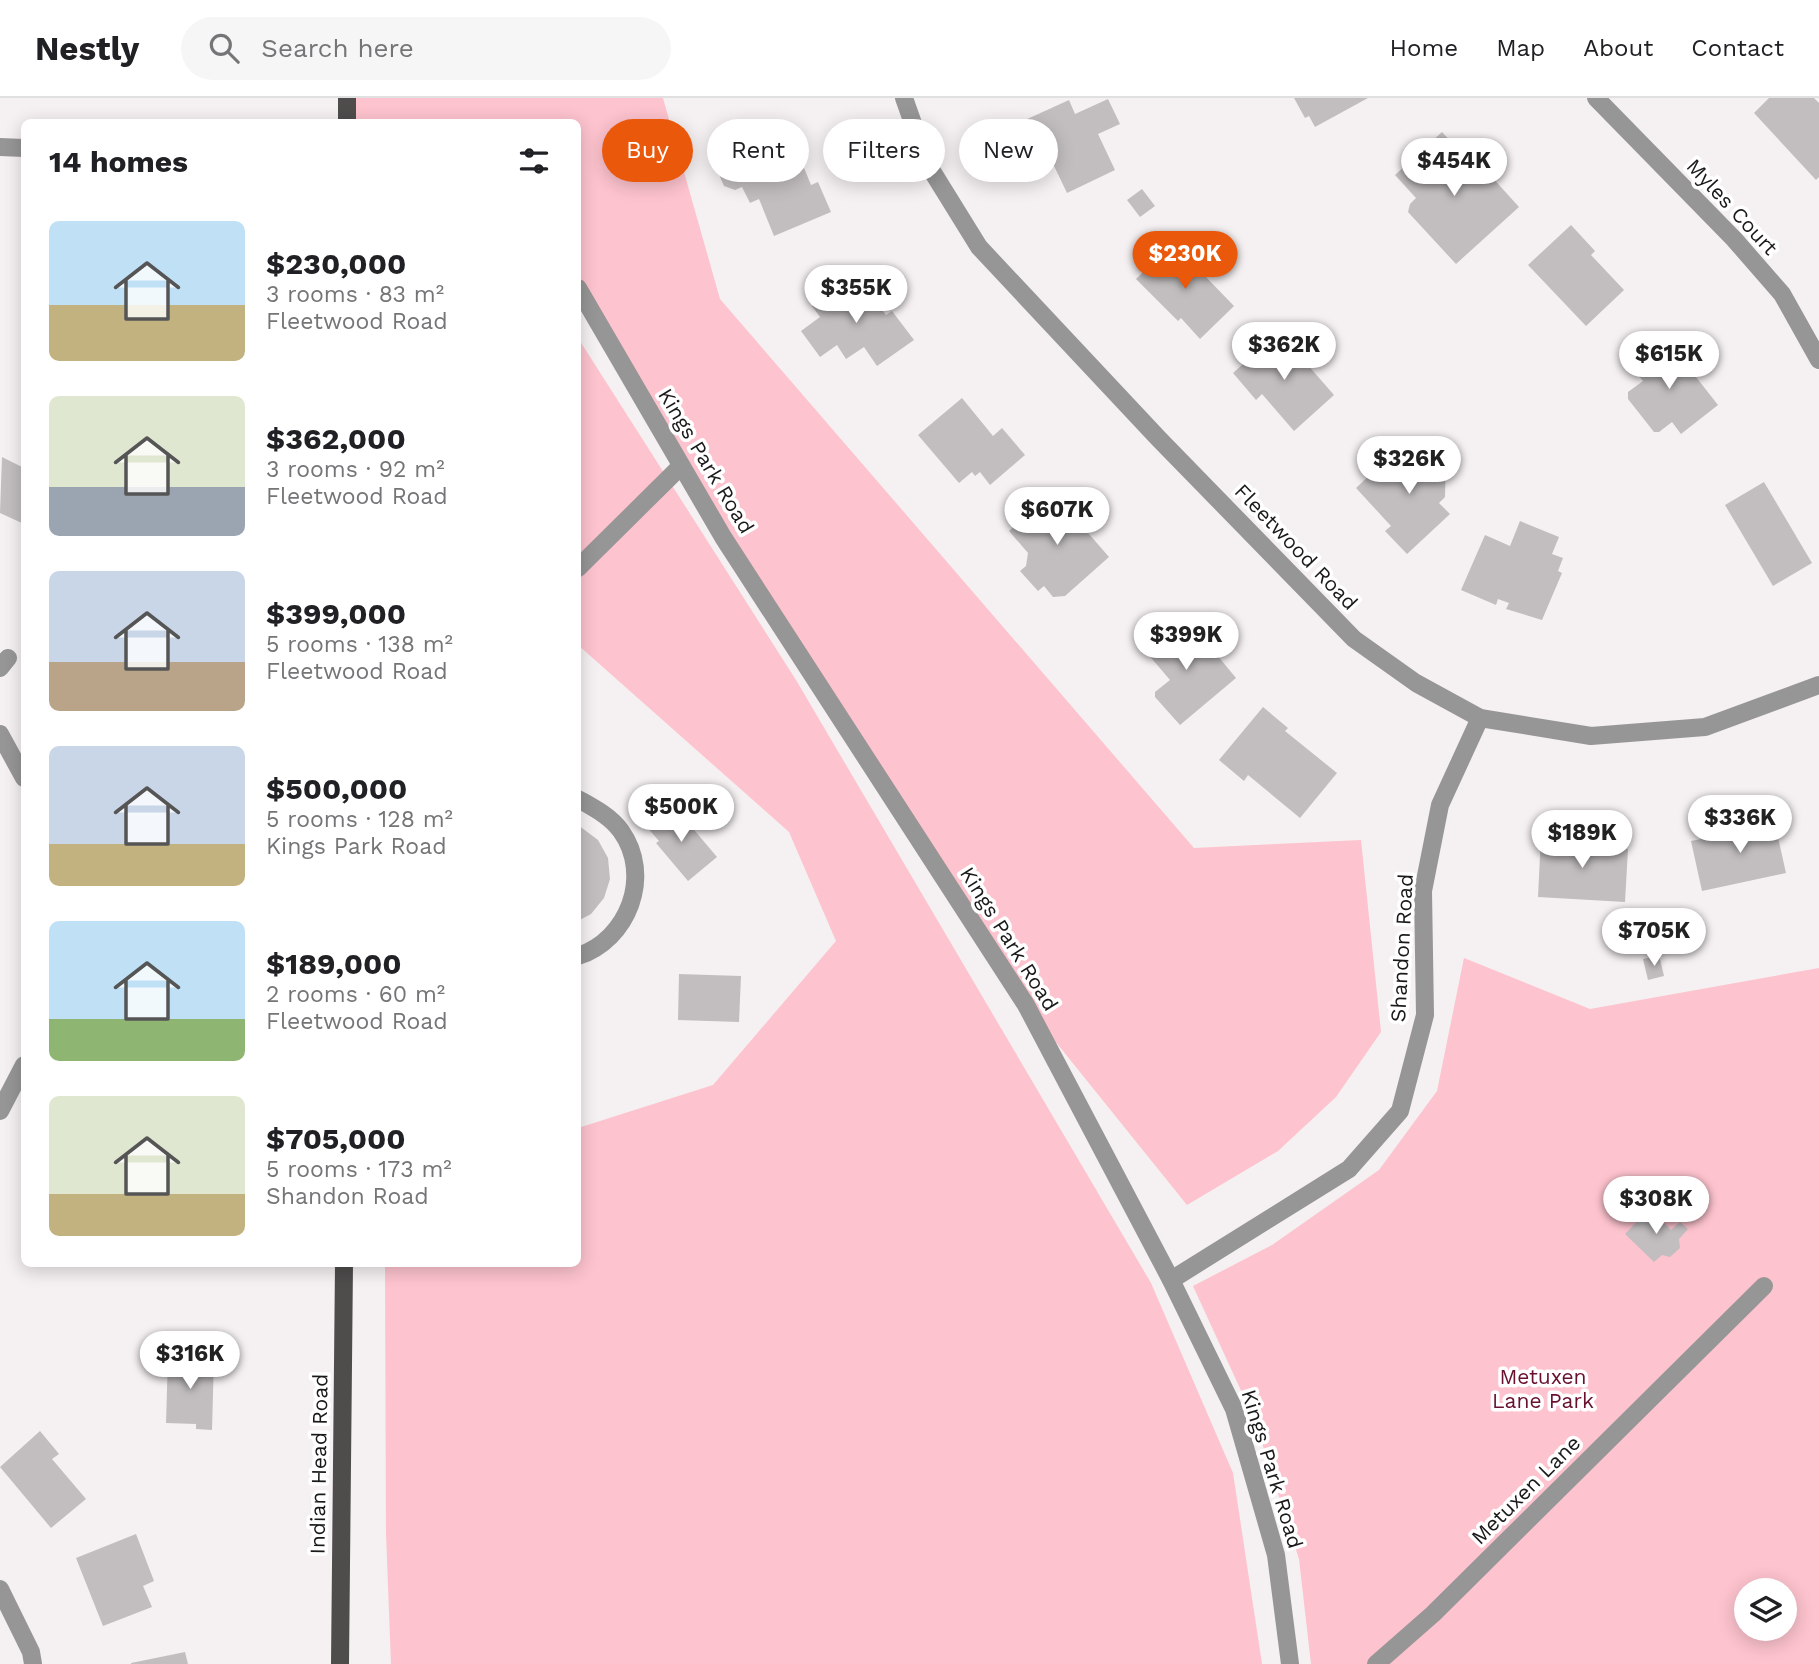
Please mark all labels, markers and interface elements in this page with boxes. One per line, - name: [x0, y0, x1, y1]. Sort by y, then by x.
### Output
- search box: [181, 17, 671, 80]
- text: Nestly: [35, 29, 139, 68]
- icon: search: [205, 29, 243, 67]
- text: Search here: [261, 33, 414, 63]
- text: Home: [1390, 34, 1458, 62]
- text: Map: [1496, 34, 1545, 62]
- text: About: [1583, 34, 1653, 62]
- text: Contact: [1691, 34, 1784, 62]
- chip: Buy: [602, 119, 693, 182]
- chip: Rent: [707, 119, 809, 182]
- chip: Filters: [823, 119, 945, 182]
- chip: New: [959, 119, 1058, 182]
- pin: $454K: [1405, 139, 1503, 198]
- icon: filters: [515, 142, 553, 180]
- text: 14 homes: [49, 144, 188, 179]
- text: $454K: [1417, 147, 1491, 174]
- street label: Myles Court: [1682, 153, 1783, 260]
- pin: $230K: [1136, 232, 1234, 291]
- text: $230K: [1149, 240, 1221, 267]
- text: $230,000: [266, 246, 406, 281]
- icon: home: [105, 249, 189, 333]
- pin: $355K: [807, 266, 905, 325]
- text: $355K: [820, 274, 892, 301]
- text: 3 rooms · 83 m²: [266, 281, 444, 308]
- text: Fleetwood Road: [266, 308, 448, 335]
- pin: $362K: [1235, 322, 1333, 382]
- text: $362K: [1248, 331, 1320, 358]
- pin: $615K: [1620, 331, 1718, 391]
- text: $615K: [1635, 340, 1703, 367]
- street label: Kings Park Road: [653, 384, 760, 538]
- text: $362,000: [266, 421, 406, 456]
- icon: home: [105, 424, 189, 508]
- pin: $326K: [1360, 436, 1458, 496]
- text: $326K: [1373, 445, 1445, 472]
- text: 3 rooms · 92 m²: [266, 456, 445, 483]
- street label: Fleetwood Road: [1230, 478, 1363, 615]
- text: Fleetwood Road: [266, 483, 448, 510]
- pin: $607K: [1008, 488, 1106, 547]
- text: $607K: [1020, 496, 1094, 523]
- text: $399,000: [266, 596, 406, 631]
- icon: home: [105, 599, 189, 683]
- pin: $399K: [1137, 612, 1235, 672]
- text: $399K: [1150, 621, 1222, 648]
- text: 5 rooms · 138 m²: [266, 631, 453, 658]
- text: Fleetwood Road: [266, 658, 448, 685]
- text: $500,000: [266, 771, 407, 806]
- icon: home: [105, 774, 189, 858]
- pin: $500K: [632, 784, 730, 844]
- text: $500K: [644, 793, 718, 820]
- pin: $336K: [1691, 796, 1789, 855]
- text: $336K: [1704, 804, 1776, 831]
- text: 5 rooms · 128 m²: [266, 806, 453, 833]
- pin: $189K: [1533, 810, 1631, 870]
- text: $189K: [1547, 819, 1617, 846]
- text: Kings Park Road: [266, 833, 447, 860]
- street label: Kings Park Road: [955, 862, 1064, 1015]
- street label: Shandon Road: [1385, 873, 1418, 1023]
- pin: $705K: [1605, 908, 1703, 968]
- text: $705K: [1618, 917, 1690, 944]
- text: $189,000: [266, 946, 402, 981]
- icon: home: [105, 949, 189, 1033]
- text: 2 rooms · 60 m²: [266, 981, 445, 1008]
- text: Fleetwood Road: [266, 1008, 448, 1035]
- text: $705,000: [266, 1121, 406, 1156]
- icon: home: [105, 1124, 189, 1208]
- text: 5 rooms · 173 m²: [266, 1156, 452, 1183]
- pin: $308K: [1607, 1176, 1705, 1236]
- text: Shandon Road: [266, 1183, 429, 1210]
- text: $308K: [1619, 1185, 1693, 1212]
- pin: $316K: [141, 1332, 239, 1391]
- text: $316K: [156, 1340, 224, 1367]
- park label: Metuxen Lane Park: [1492, 1364, 1594, 1413]
- street label: Indian Head Road: [304, 1373, 333, 1555]
- street label: Kings Park Road: [1236, 1386, 1309, 1551]
- street label: Metuxen Lane: [1466, 1430, 1585, 1549]
- map controls: [1734, 1578, 1797, 1641]
- button: layers: [1734, 1578, 1797, 1641]

